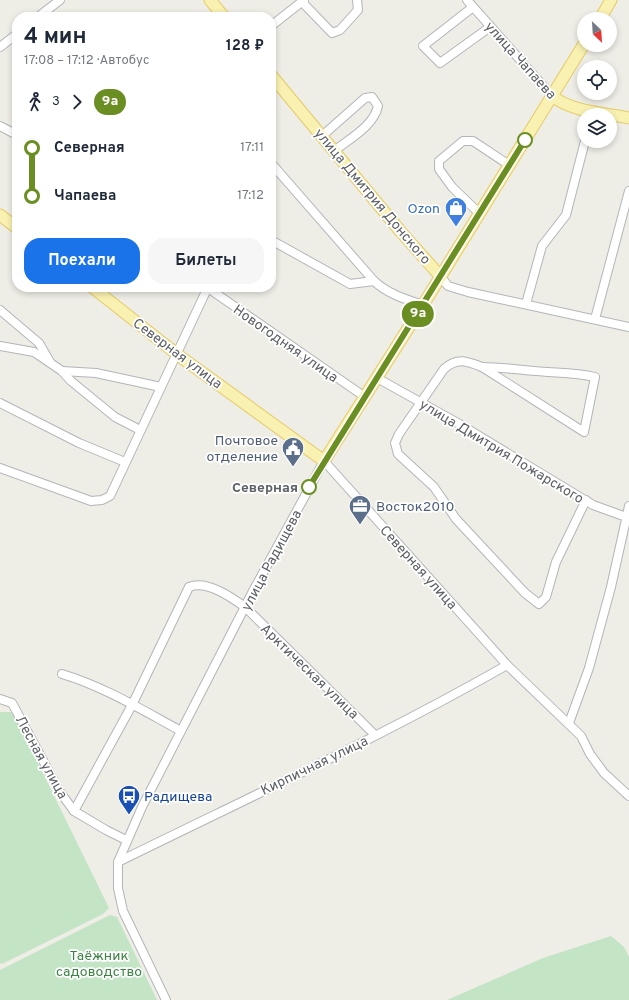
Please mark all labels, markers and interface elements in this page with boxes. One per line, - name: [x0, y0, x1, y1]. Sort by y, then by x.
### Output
- north arrow: [577, 12, 617, 52]
- map controls: [577, 12, 617, 148]
- street label: улица Чапаева: [481, 19, 559, 103]
- text: 4 мин: [24, 24, 87, 51]
- text: 128 ₽: [226, 37, 264, 56]
- text: 17:08 – 17:12 · Автобус: [24, 53, 149, 69]
- button: locate: [577, 60, 617, 100]
- icon: walk: [24, 91, 46, 113]
- icon: forward: [66, 91, 88, 113]
- text: 9а: [102, 93, 118, 110]
- text: 3: [52, 94, 60, 110]
- button: layers: [577, 108, 617, 148]
- street label: улица Дмитрия Донского: [310, 126, 434, 268]
- unlabelled marker: [517, 132, 533, 148]
- text: Северная: [54, 139, 125, 158]
- text: 17:11: [240, 140, 264, 156]
- text: Чапаева: [54, 187, 116, 206]
- text: 17:12: [237, 188, 264, 204]
- shop icon: Ozon: [443, 195, 469, 228]
- place label: Ozon: [407, 201, 440, 218]
- button: Поехали: [24, 238, 140, 284]
- button: Билеты: [148, 238, 264, 284]
- line badge: 9а: [400, 301, 436, 327]
- street label: Новогодняя улица: [229, 302, 341, 387]
- text: 9а: [410, 305, 426, 322]
- street label: Северная улица: [129, 315, 225, 393]
- street label: улица Дмитрия Пожарского: [416, 396, 587, 508]
- place label: Почтовое отделение: [207, 433, 278, 466]
- public building icon: Почтовое отделение: [280, 435, 306, 468]
- marker: Северная: [301, 479, 317, 495]
- place label: Северная: [232, 480, 298, 497]
- office icon: Восток2010: [347, 493, 373, 526]
- place label: Восток2010: [376, 499, 454, 516]
- street label: улица Радищева: [239, 507, 306, 614]
- street label: Северная улица: [376, 522, 460, 614]
- street label: Арктическая улица: [256, 621, 362, 723]
- street label: Лесная улица: [11, 713, 71, 802]
- street label: Кирпичная улица: [258, 733, 371, 800]
- bus stop icon: Радищева: [116, 783, 142, 816]
- place label: Радищева: [144, 789, 212, 806]
- park label: Таёжник садоводство: [56, 948, 142, 981]

